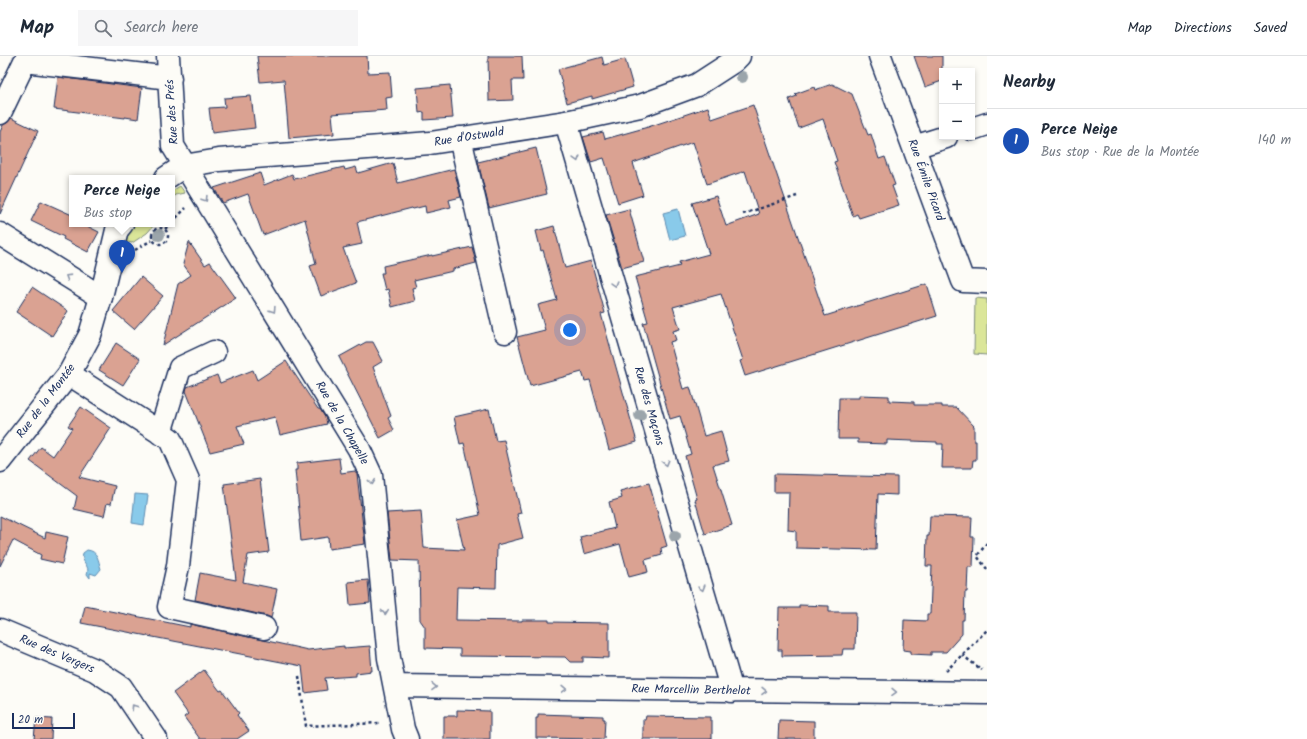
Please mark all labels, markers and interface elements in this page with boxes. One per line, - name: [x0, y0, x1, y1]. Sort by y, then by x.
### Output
- search box: [78, 10, 358, 46]
- text: Map: [20, 13, 54, 43]
- text: Search here: [124, 16, 198, 40]
- icon: search: [92, 17, 114, 39]
- text: Map: [1127, 17, 1152, 39]
- text: Directions: [1174, 17, 1232, 39]
- text: Saved: [1254, 17, 1287, 39]
- map controls: [939, 68, 975, 140]
- button: +: [939, 68, 975, 104]
- text: Nearby: [1003, 69, 1055, 96]
- street label: Rue des Prés: [160, 79, 184, 145]
- button: −: [939, 104, 975, 140]
- text: Perce Neige: [1041, 118, 1118, 142]
- street label: Rue d'Ostwald: [433, 122, 506, 152]
- text: 1: [1014, 130, 1018, 151]
- text: 140 m: [1258, 130, 1291, 151]
- street label: Rue Émile Picard: [902, 136, 950, 225]
- text: Bus stop · Rue de la Montée: [1041, 142, 1199, 163]
- one-way arrow: [572, 156, 581, 163]
- popup: [69, 175, 175, 227]
- text: Perce Neige: [84, 179, 160, 203]
- one-way arrow: [200, 195, 207, 202]
- text: Bus stop: [84, 203, 132, 224]
- pin: 1: [109, 240, 135, 273]
- one-way arrow: [65, 274, 72, 281]
- one-way arrow: [609, 280, 618, 287]
- one-way arrow: [268, 305, 275, 312]
- your location: [560, 320, 580, 340]
- street label: Rue de la Montée: [12, 359, 81, 442]
- street label: Rue des Maçons: [629, 364, 669, 448]
- street label: Rue de la Chapelle: [310, 377, 374, 469]
- one-way arrow: [661, 459, 670, 466]
- one-way arrow: [367, 479, 376, 485]
- one-way arrow: [697, 584, 706, 591]
- one-way arrow: [380, 609, 389, 615]
- street label: Rue des Vergers: [16, 630, 98, 678]
- street label: Rue Marcellin Berthelot: [631, 679, 751, 701]
- one-way arrow: [431, 683, 437, 691]
- one-way arrow: [561, 685, 567, 693]
- one-way arrow: [761, 687, 767, 695]
- one-way arrow: [891, 688, 897, 697]
- one-way arrow: [131, 704, 139, 711]
- scale bar: [12, 711, 75, 730]
- text: 20 m: [18, 711, 43, 729]

